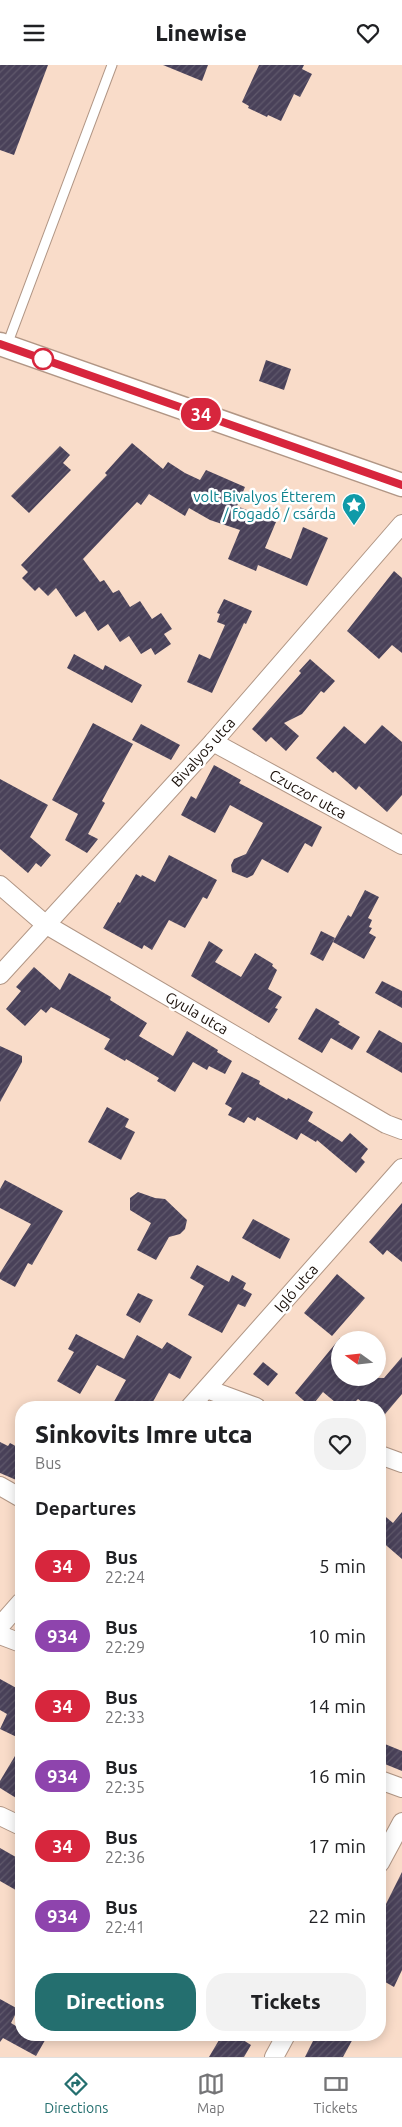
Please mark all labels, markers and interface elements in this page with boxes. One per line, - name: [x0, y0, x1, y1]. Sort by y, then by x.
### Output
- icon: menu: [20, 19, 48, 47]
- icon: heart: [354, 19, 382, 47]
- text: Linewise: [155, 20, 247, 45]
- unlabelled marker: [32, 348, 54, 370]
- line badge: 34: [178, 398, 224, 430]
- text: 34: [191, 404, 211, 424]
- place label: volt Bivalyos Étterem / fogadó / csárda: [193, 488, 336, 522]
- place icon: volt Bivalyos Étterem / fogadó / csárda: [341, 492, 367, 526]
- street label: Bivalyos utca: [168, 714, 238, 790]
- street label: Czuczor utca: [267, 766, 349, 822]
- street label: Gyula utca: [163, 988, 231, 1038]
- street label: Igló utca: [271, 1261, 321, 1315]
- north arrow: [331, 1331, 386, 1386]
- map controls: [331, 1331, 386, 1386]
- button: heart: [314, 1418, 366, 1470]
- text: Sinkovits Imre utca: [35, 1421, 252, 1448]
- text: Bus: [35, 1454, 61, 1472]
- text: Departures: [35, 1497, 136, 1519]
- text: Bus: [105, 1546, 138, 1568]
- text: 5 min: [319, 1555, 366, 1577]
- text: 34: [52, 1556, 73, 1576]
- text: 22:24: [105, 1568, 145, 1586]
- text: Bus: [105, 1616, 138, 1638]
- text: 10 min: [308, 1625, 366, 1647]
- text: 934: [47, 1626, 78, 1646]
- text: 22:29: [105, 1638, 145, 1656]
- text: Bus: [105, 1686, 138, 1708]
- text: 14 min: [308, 1695, 366, 1717]
- text: 34: [52, 1696, 73, 1716]
- text: 22:33: [105, 1708, 145, 1726]
- text: Bus: [105, 1756, 138, 1778]
- text: 16 min: [308, 1765, 366, 1787]
- text: 934: [47, 1766, 78, 1786]
- text: 22:35: [105, 1778, 145, 1796]
- text: Bus: [105, 1826, 138, 1848]
- text: 17 min: [308, 1835, 366, 1857]
- text: 34: [52, 1836, 73, 1856]
- text: 22:36: [105, 1848, 145, 1866]
- text: Bus: [105, 1896, 138, 1918]
- text: 22 min: [308, 1905, 366, 1927]
- text: 934: [47, 1906, 78, 1926]
- text: 22:41: [105, 1918, 145, 1936]
- button: Directions: [35, 1973, 196, 2031]
- button: Tickets: [206, 1973, 366, 2031]
- tab: Directions: [44, 2070, 108, 2116]
- tab: Map: [197, 2070, 225, 2116]
- tab: Tickets: [314, 2070, 358, 2116]

